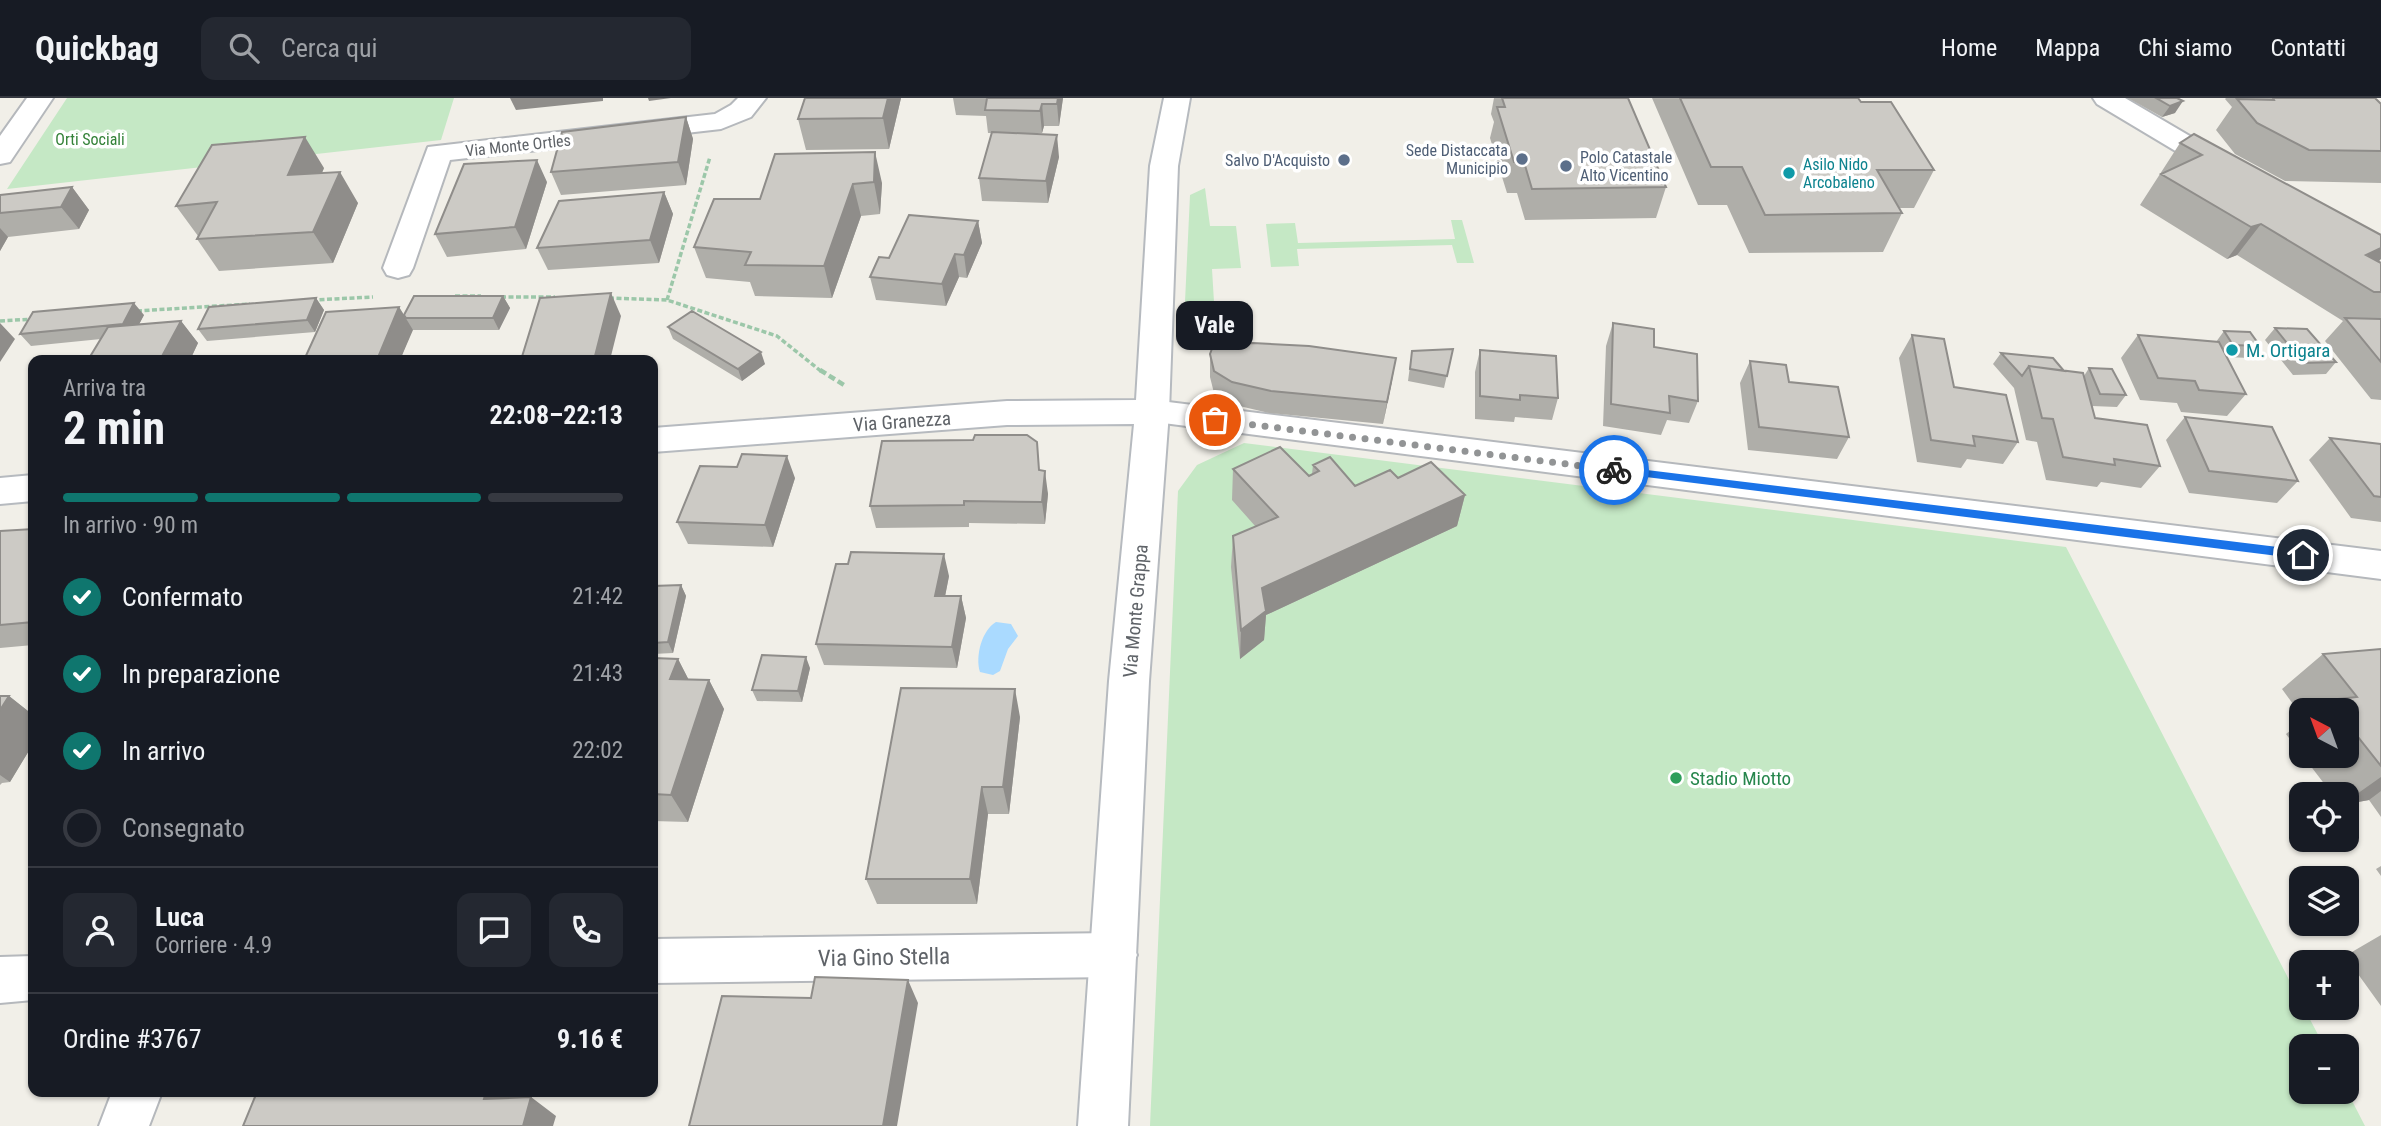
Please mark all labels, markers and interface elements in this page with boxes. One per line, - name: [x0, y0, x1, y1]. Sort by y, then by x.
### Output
- search box: [201, 17, 691, 80]
- text: Quickbag: [35, 29, 159, 68]
- icon: search: [225, 29, 263, 67]
- text: Cerca qui: [281, 33, 378, 63]
- text: Home: [1941, 34, 1997, 62]
- text: Mappa: [2035, 34, 2100, 62]
- text: Chi siamo: [2138, 34, 2232, 62]
- text: Contatti: [2270, 34, 2346, 62]
- park label: Orti Sociali: [55, 130, 125, 149]
- street label: Via Monte Ortles: [464, 131, 572, 160]
- place label: Sede Distaccata Municipio: [1406, 141, 1508, 178]
- place label: Polo Catastale Alto Vicentino: [1580, 148, 1672, 185]
- place label: Salvo D'Acquisto: [1225, 151, 1330, 170]
- marker: Sede Distaccata Municipio: [1514, 151, 1530, 167]
- marker: Salvo D'Acquisto: [1336, 152, 1352, 168]
- place label: Asilo Nido Arcobaleno: [1803, 155, 1875, 192]
- marker: Polo Catastale Alto Vicentino: [1558, 158, 1574, 174]
- marker: Asilo Nido Arcobaleno: [1781, 165, 1797, 181]
- callout: Vale: [1176, 301, 1254, 350]
- text: Vale: [1194, 312, 1235, 339]
- place label: M. Ortigara: [2246, 339, 2330, 362]
- marker: M. Ortigara: [2224, 342, 2240, 358]
- text: Arriva tra: [63, 375, 146, 402]
- pin: [1185, 390, 1245, 450]
- text: 22:08–22:13: [489, 400, 623, 430]
- text: 2 min: [63, 401, 165, 455]
- icon: bag: [1196, 401, 1234, 439]
- street label: Via Granezza: [852, 407, 952, 436]
- courier: [1579, 435, 1649, 505]
- icon: bike: [1595, 451, 1633, 489]
- text: In arrivo · 90 m: [63, 512, 198, 539]
- pin: [2273, 525, 2333, 585]
- icon: home: [2284, 536, 2322, 574]
- street label: Via Monte Grappa: [1118, 543, 1153, 679]
- icon: check: [63, 578, 101, 616]
- text: Confermato: [122, 582, 243, 612]
- text: 21:42: [572, 583, 623, 610]
- icon: check: [63, 655, 101, 693]
- text: In preparazione: [122, 659, 280, 689]
- text: 21:43: [572, 660, 623, 687]
- north arrow: [2289, 698, 2359, 768]
- map controls: [2289, 698, 2359, 1104]
- icon: check: [63, 732, 101, 770]
- text: In arrivo: [122, 736, 205, 766]
- text: 22:02: [572, 737, 623, 764]
- place label: Stadio Miotto: [1690, 767, 1791, 790]
- marker: Stadio Miotto: [1668, 770, 1684, 786]
- button: locate: [2289, 782, 2359, 852]
- text: Consegnato: [122, 813, 245, 843]
- button: layers: [2289, 866, 2359, 936]
- button: person: [63, 893, 137, 967]
- button: chat: [457, 893, 531, 967]
- button: phone: [549, 893, 623, 967]
- text: Luca: [155, 902, 204, 932]
- text: Corriere · 4.9: [155, 932, 272, 959]
- street label: Via Gino Stella: [818, 943, 950, 972]
- button: +: [2289, 950, 2359, 1020]
- text: Ordine #3767: [63, 1024, 202, 1054]
- text: 9.16 €: [557, 1024, 623, 1054]
- button: −: [2289, 1034, 2359, 1104]

